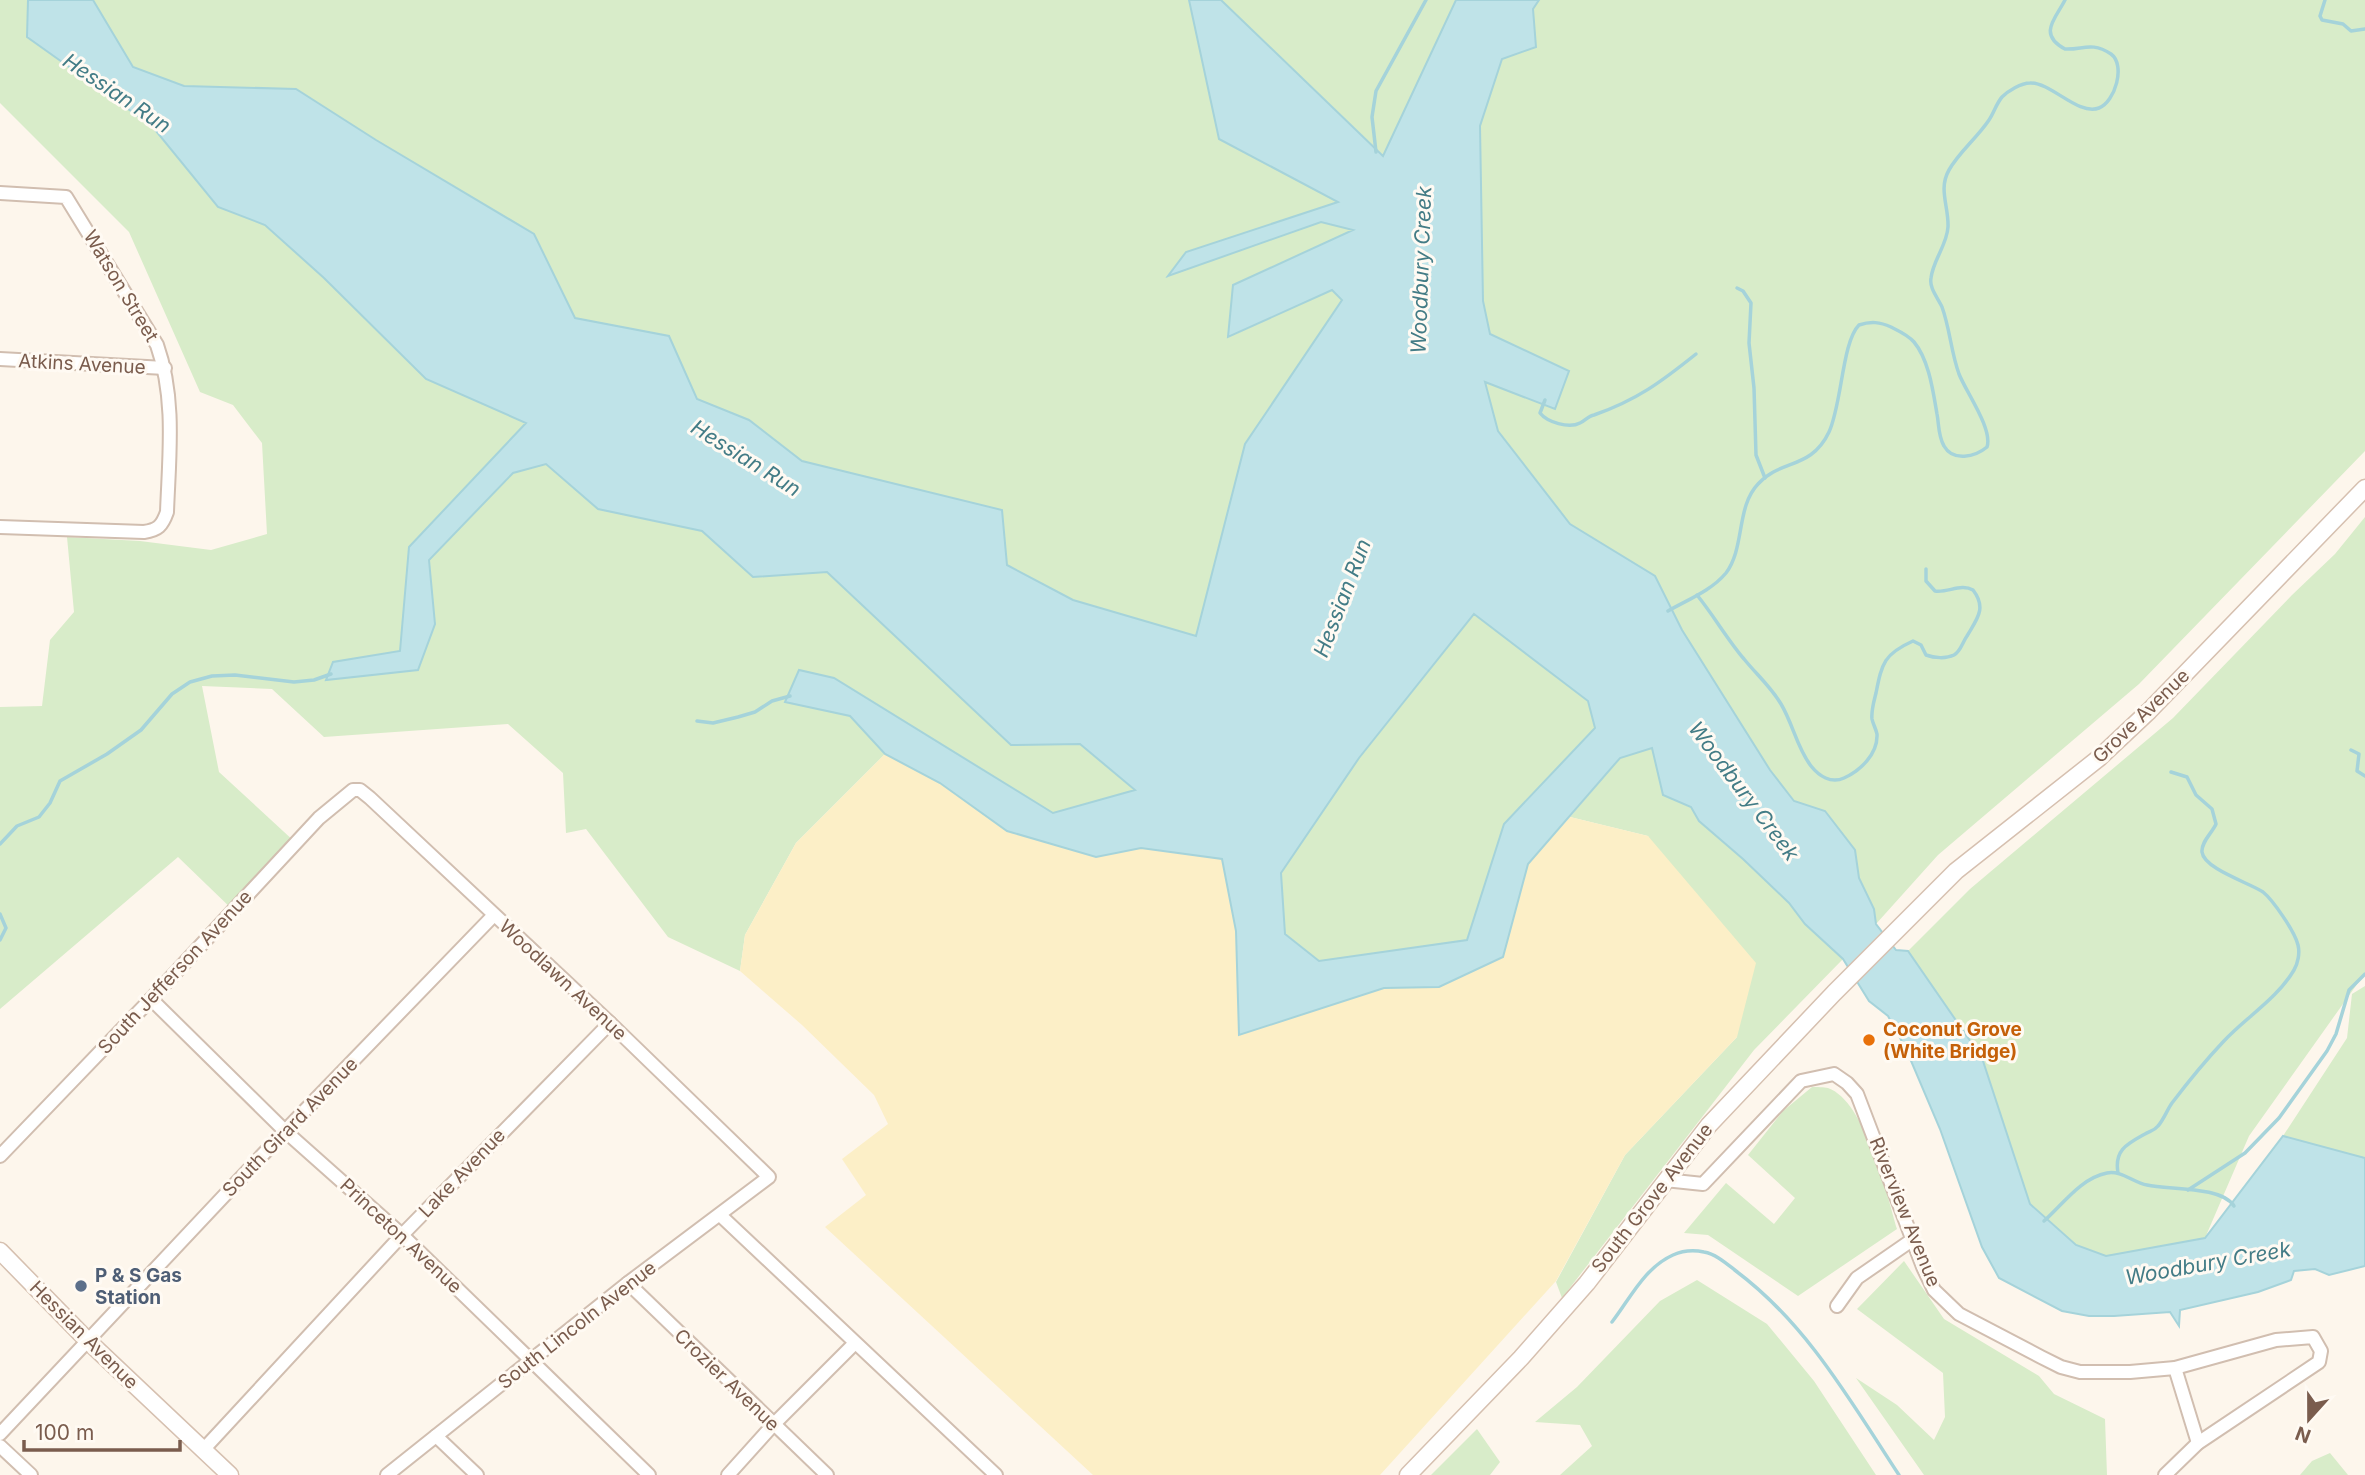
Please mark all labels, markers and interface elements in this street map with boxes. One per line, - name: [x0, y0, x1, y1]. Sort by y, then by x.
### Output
- water label: Hessian Run: [58, 48, 176, 138]
- water label: Woodbury Creek: [1406, 185, 1436, 354]
- street label: Watson Street: [79, 226, 163, 346]
- street label: Atkins Avenue: [18, 349, 146, 379]
- water label: Hessian Run: [687, 414, 805, 502]
- water label: Hessian Run: [1308, 535, 1376, 661]
- street label: Grove Avenue: [2088, 664, 2194, 768]
- water label: Woodbury Creek: [1684, 717, 1805, 866]
- street label: South Jefferson Avenue: [93, 885, 257, 1059]
- street label: Woodlawn Avenue: [494, 915, 632, 1045]
- place label: Coconut Grove (White Bridge): [1883, 1018, 2022, 1063]
- marker: Coconut Grove (White Bridge): [1861, 1032, 1877, 1048]
- street label: South Girard Avenue: [218, 1053, 362, 1201]
- street label: South Grove Avenue: [1587, 1119, 1717, 1277]
- street label: Lake Avenue: [414, 1124, 510, 1222]
- street label: Riverview Avenue: [1864, 1134, 1946, 1290]
- street label: Princeton Avenue: [335, 1174, 467, 1298]
- water label: Woodbury Creek: [2123, 1236, 2293, 1290]
- street label: South Lincoln Avenue: [493, 1256, 661, 1394]
- place label: P & S Gas Station: [95, 1264, 182, 1309]
- street label: Hessian Avenue: [25, 1276, 143, 1394]
- marker: P & S Gas Station: [73, 1278, 89, 1294]
- street label: Crozier Avenue: [670, 1324, 784, 1436]
- north arrow: [2274, 1384, 2344, 1454]
- scale bar: [24, 1408, 180, 1452]
- text: 100 m: [35, 1420, 94, 1445]
- text: N: [2292, 1421, 2314, 1448]

